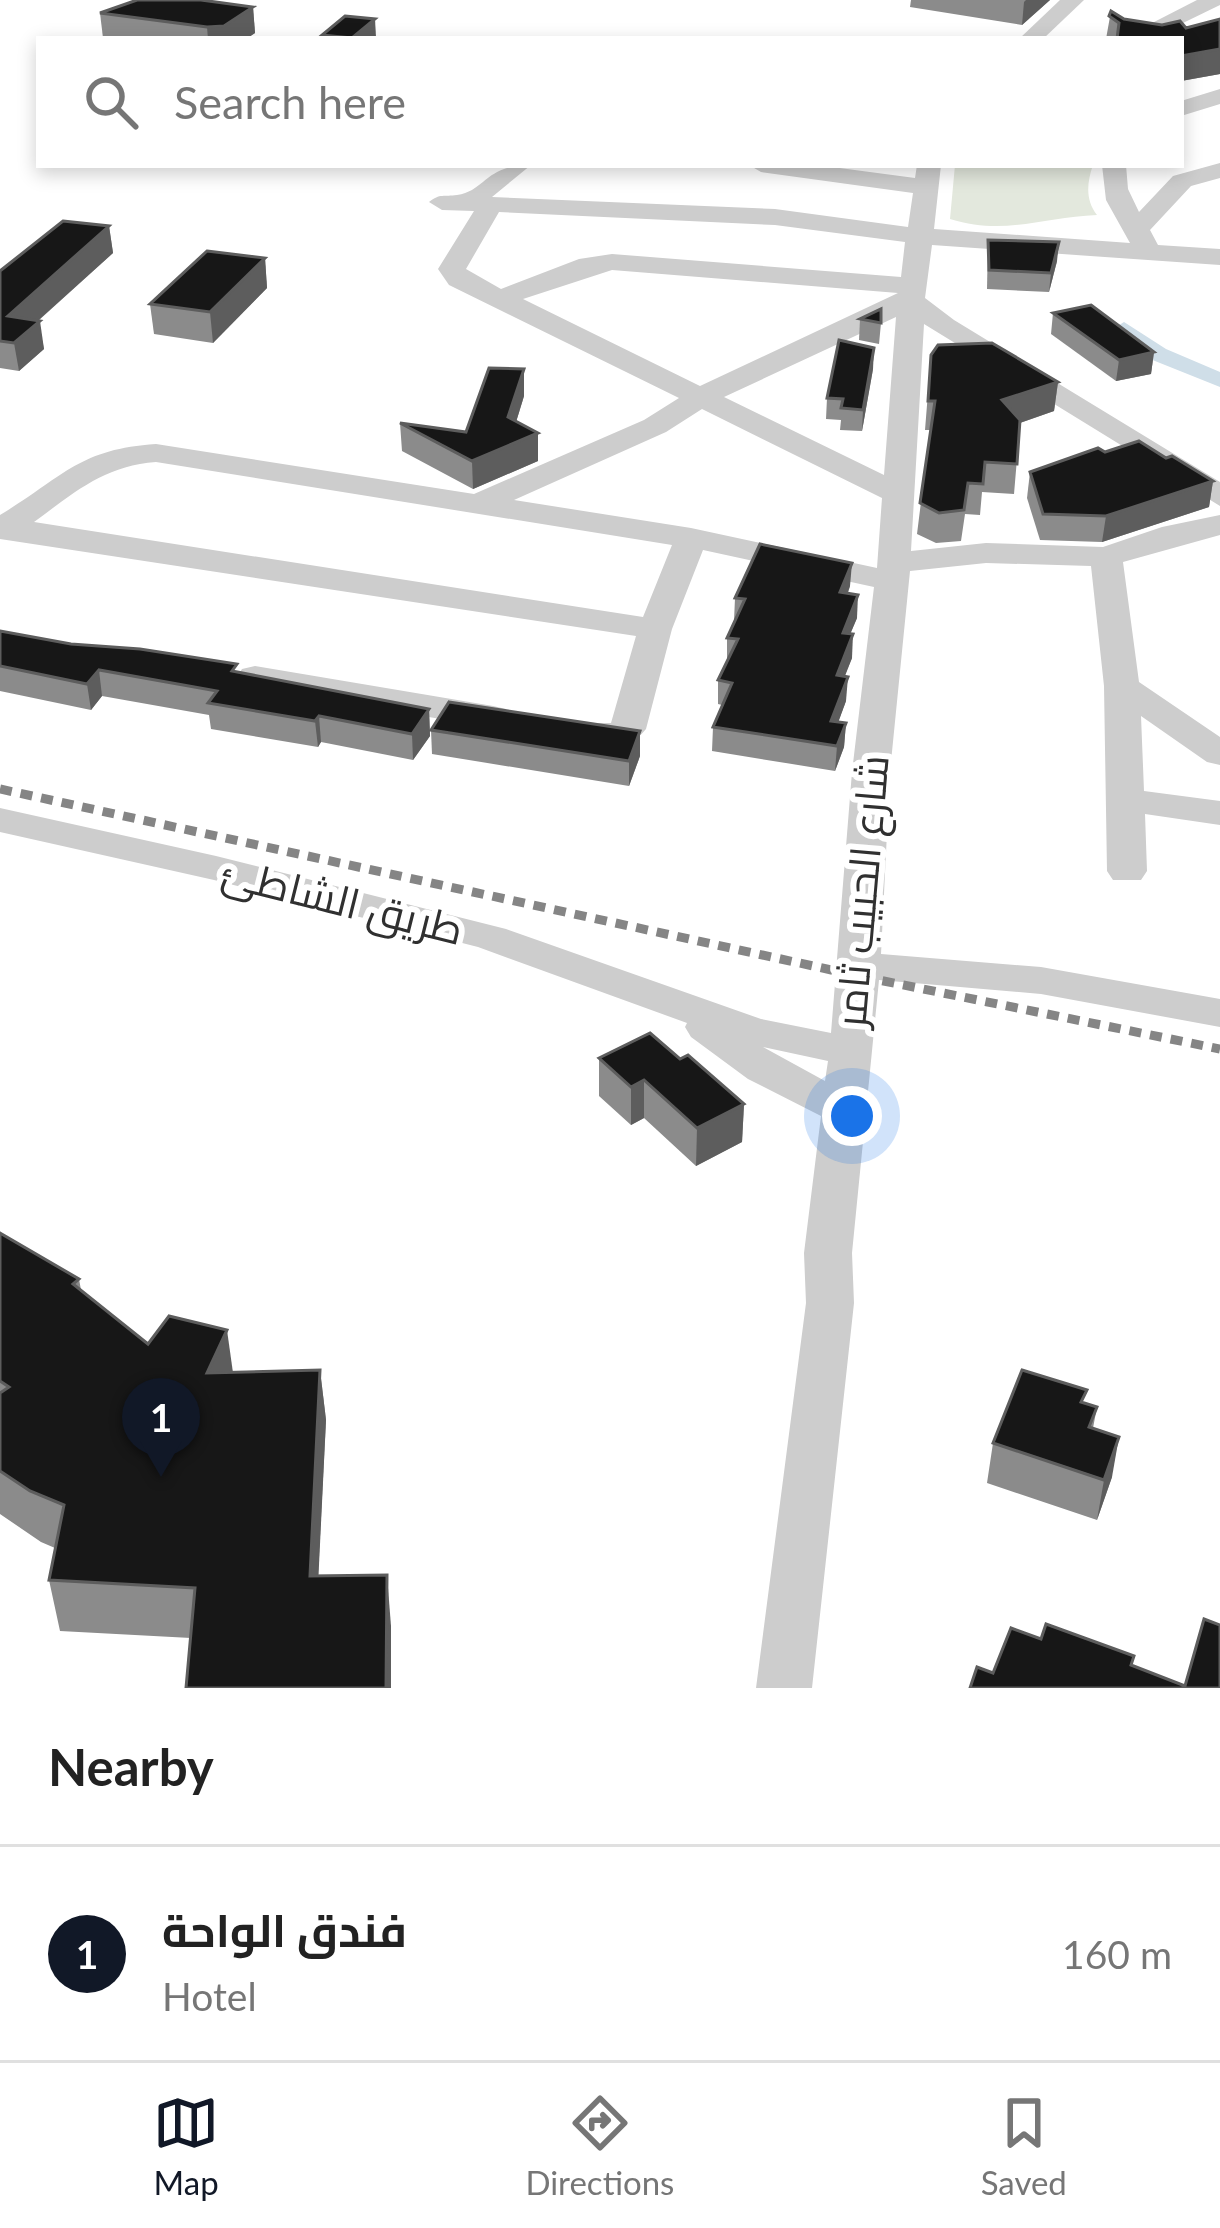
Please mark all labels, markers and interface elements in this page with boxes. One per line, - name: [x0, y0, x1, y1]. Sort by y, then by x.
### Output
- search box: [36, 36, 1184, 168]
- icon: search: [78, 69, 144, 135]
- text: Search here: [174, 75, 406, 129]
- street label: شارع الحبيب ثامر: [824, 753, 902, 1032]
- street label: طريق الشاطئ: [217, 846, 469, 956]
- your location: [822, 1086, 882, 1146]
- pin: 1: [122, 1378, 200, 1477]
- text: Nearby: [48, 1736, 214, 1797]
- text: فندق الواحة: [162, 1903, 407, 1957]
- text: 1: [76, 1931, 98, 1977]
- text: 160 m: [1062, 1931, 1172, 1977]
- text: Hotel: [162, 1973, 257, 2019]
- tab: Map: [153, 2090, 219, 2202]
- tab: Directions: [525, 2090, 674, 2202]
- tab: Saved: [981, 2090, 1067, 2202]

